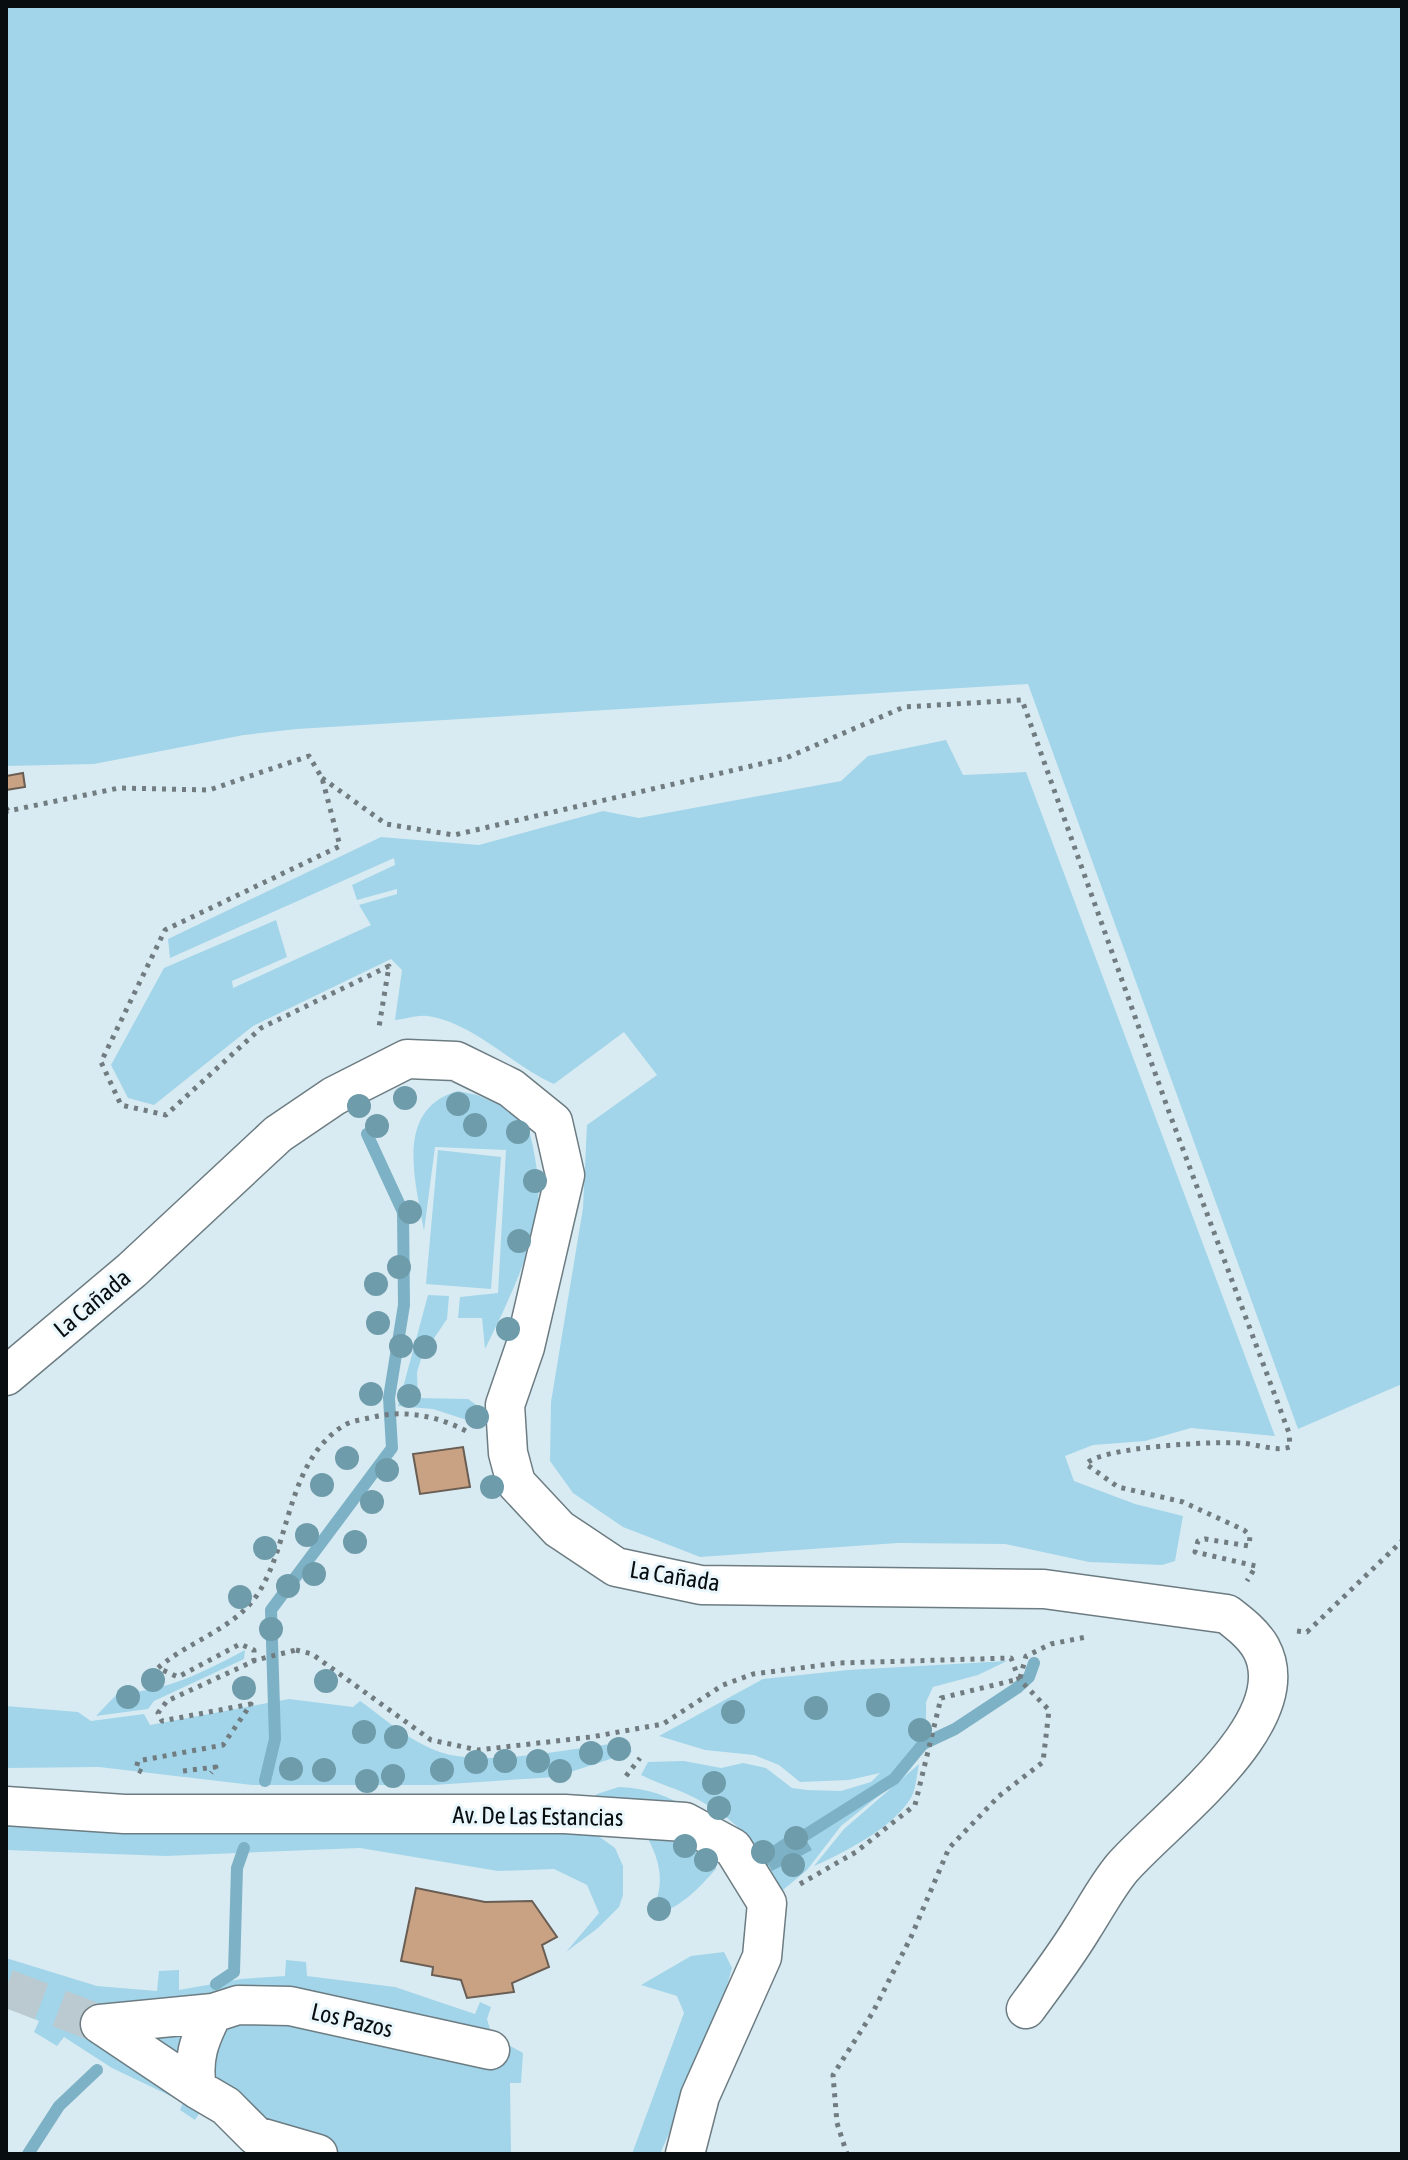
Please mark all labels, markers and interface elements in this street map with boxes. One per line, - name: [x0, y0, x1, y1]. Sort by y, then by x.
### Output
- street label: La Cañada: [48, 1263, 136, 1343]
- street label: La Cañada: [628, 1556, 722, 1596]
- street label: Av. De Las Estancias: [452, 1801, 624, 1831]
- street label: Los Pazos: [309, 1998, 395, 2042]

